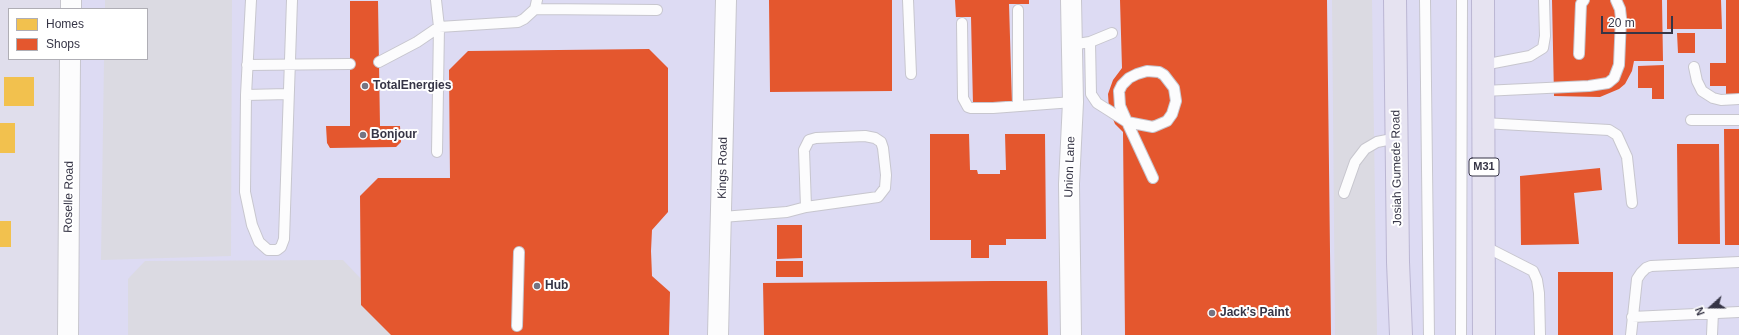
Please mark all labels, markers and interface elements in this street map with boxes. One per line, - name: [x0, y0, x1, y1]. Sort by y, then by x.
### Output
- legend: [8, 8, 148, 60]
- scale bar: [1603, 8, 1675, 34]
- text: 20 m: [1608, 16, 1635, 30]
- text: Homes: [46, 17, 84, 31]
- text: Shops: [46, 37, 80, 51]
- place label: TotalEnergies: [373, 79, 451, 93]
- marker: TotalEnergies: [360, 81, 370, 91]
- street label: Josiah Gumede Road: [1389, 110, 1405, 226]
- place label: Bonjour: [371, 128, 417, 142]
- marker: Bonjour: [358, 130, 368, 140]
- street label: Union Lane: [1062, 136, 1078, 198]
- street label: Kings Road: [715, 137, 731, 199]
- road number: M31: [1469, 158, 1499, 176]
- street label: Roselle Road: [61, 161, 77, 233]
- place label: Hub: [545, 279, 568, 293]
- marker: Hub: [532, 281, 542, 291]
- north arrow: [1691, 287, 1731, 327]
- text: N: [1693, 305, 1707, 317]
- place label: Jack's Paint: [1220, 306, 1289, 320]
- marker: Jack's Paint: [1207, 308, 1217, 318]

